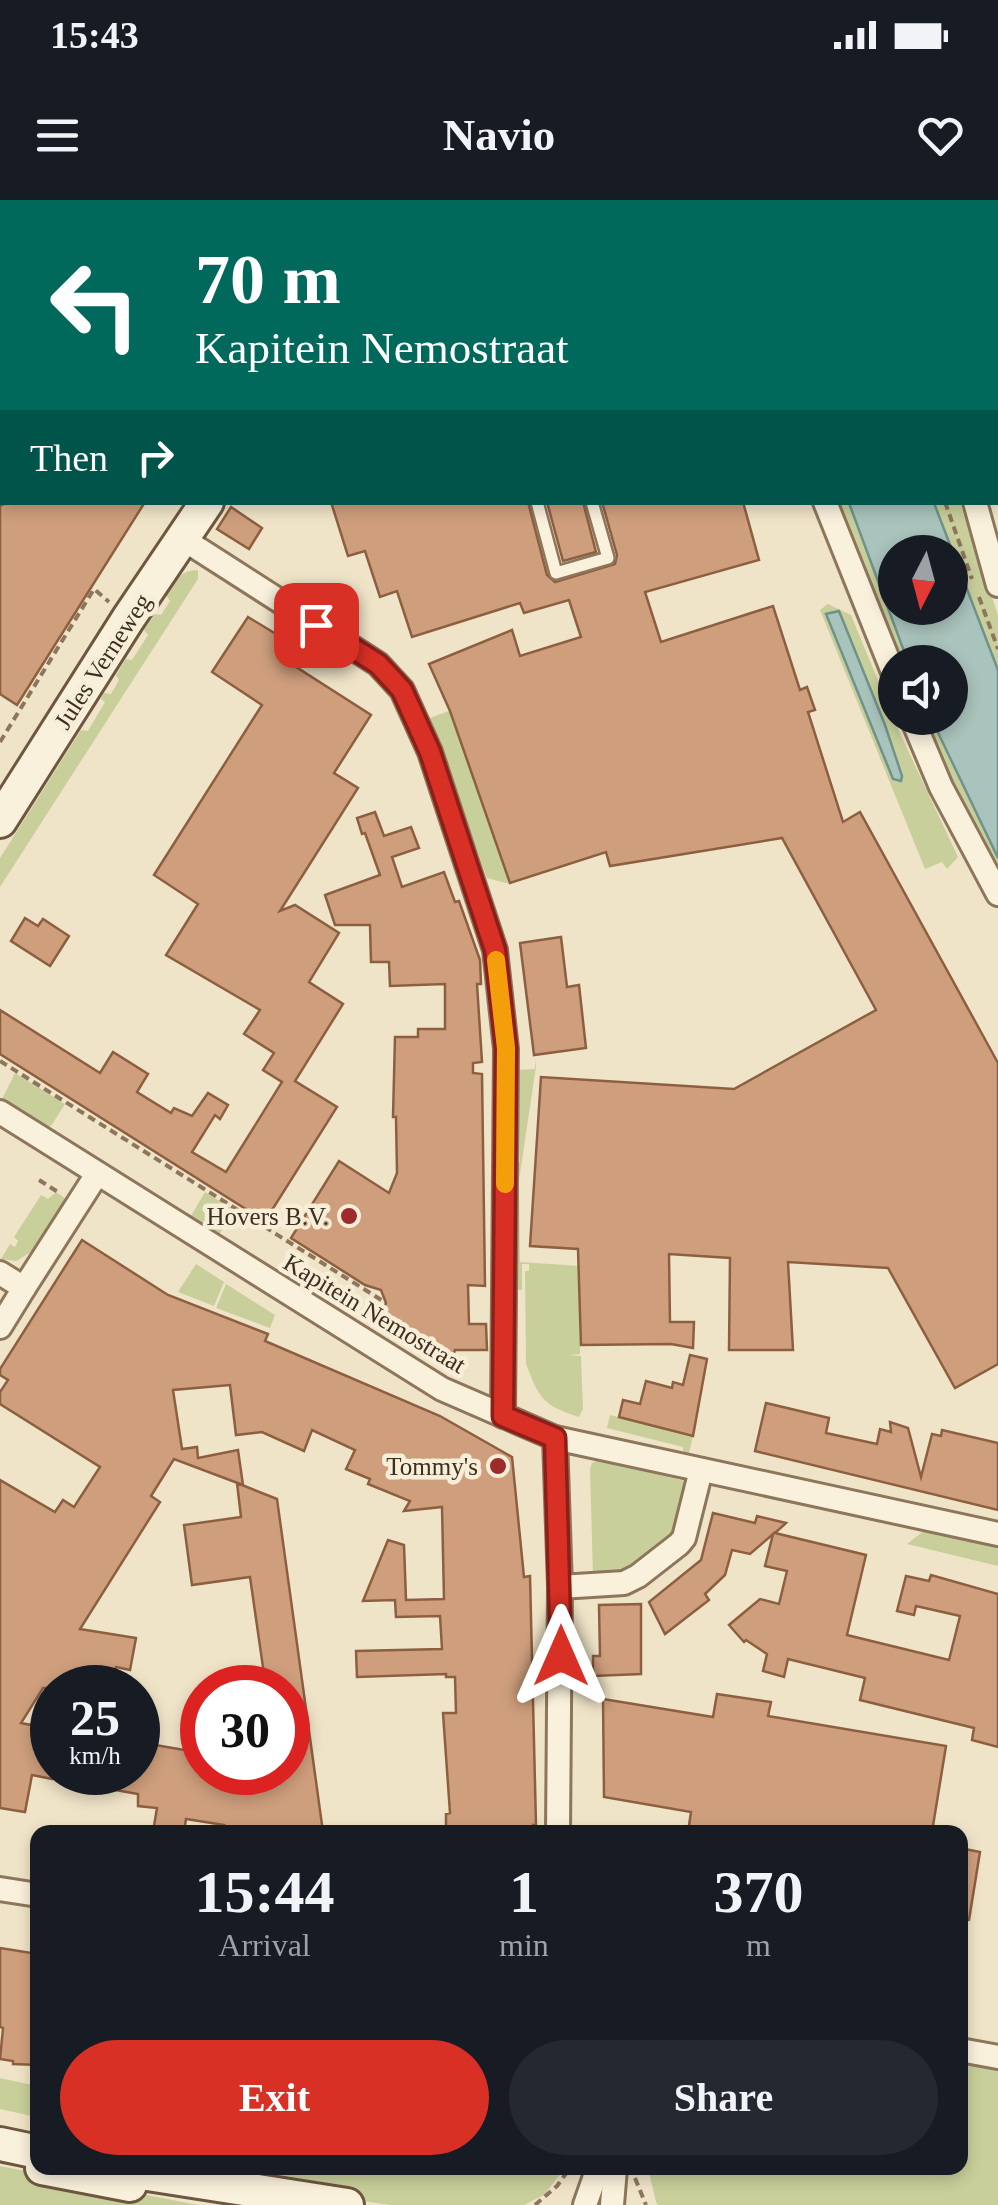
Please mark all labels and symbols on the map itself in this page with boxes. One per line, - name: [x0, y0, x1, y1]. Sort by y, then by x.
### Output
- north arrow: [878, 535, 968, 625]
- pin: [274, 583, 359, 668]
- street label: Jules Verneweg: [49, 588, 156, 734]
- place label: Hovers B.V.: [207, 1203, 329, 1230]
- marker: Hovers B.V.: [338, 1205, 360, 1227]
- street label: Kapitein Nemostraat: [279, 1248, 471, 1378]
- place label: Tommy's: [386, 1453, 478, 1480]
- marker: Tommy's: [487, 1455, 509, 1477]
- position arrow: [509, 1604, 613, 1708]
- speed limit sign: 30: [180, 1665, 310, 1795]

